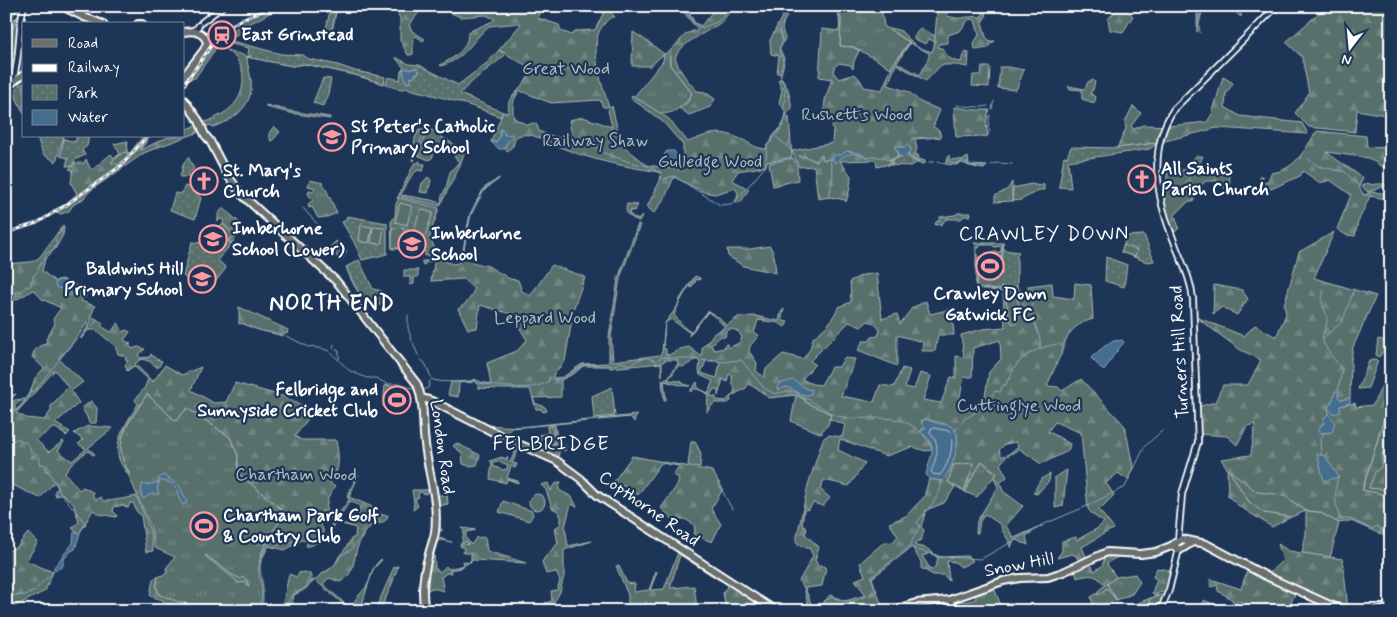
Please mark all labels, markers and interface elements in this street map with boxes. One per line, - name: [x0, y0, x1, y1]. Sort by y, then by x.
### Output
- station icon: East Grinstead: [207, 20, 237, 50]
- legend: [22, 22, 185, 138]
- north arrow: [1324, 22, 1374, 72]
- place label: East Grinstead: [241, 23, 353, 47]
- text: Road: [68, 34, 98, 54]
- text: N: [1340, 50, 1354, 69]
- park label: Great Wood: [522, 57, 610, 81]
- text: Railway: [68, 58, 120, 78]
- text: Park: [68, 84, 98, 104]
- park label: Rushetts Wood: [801, 103, 913, 127]
- text: Water: [68, 108, 108, 128]
- place label: St Peter's Catholic Primary School: [351, 115, 496, 160]
- school or university icon: St Peter's Catholic Primary School: [317, 122, 347, 152]
- park label: Railway Shaw: [542, 129, 648, 153]
- park label: Gulledge Wood: [658, 150, 762, 176]
- place label: All Saints Parish Church: [1161, 157, 1269, 202]
- place label: St. Mary's Church: [223, 159, 301, 204]
- church icon: All Saints Parish Church: [1127, 164, 1157, 194]
- church icon: St. Mary's Church: [189, 166, 219, 196]
- place label: Imberhorne School (Lower): [232, 217, 345, 262]
- district label: CRAWLEY DOWN: [959, 221, 1129, 248]
- place label: Imberhorne School: [431, 222, 522, 267]
- school or university icon: Imberhorne School (Lower): [198, 224, 228, 254]
- school or university icon: Imberhorne School: [397, 229, 427, 259]
- sports icon: Crawley Down Gatwick FC: [975, 251, 1005, 281]
- place label: Baldwins Hill Primary School: [64, 257, 183, 302]
- school or university icon: Baldwins Hill Primary School: [187, 264, 217, 294]
- place label: Crawley Down Gatwick FC: [933, 282, 1047, 327]
- street label: Turners Hill Road: [1165, 285, 1195, 419]
- district label: NORTH END: [269, 290, 395, 318]
- park label: Leppard Wood: [494, 306, 596, 330]
- place label: Felbridge and Sunnyside Cricket Club: [197, 378, 378, 423]
- sports icon: Felbridge and Sunnyside Cricket Club: [382, 385, 412, 415]
- park label: Cuttinglye Wood: [957, 394, 1081, 420]
- street label: London Road: [423, 398, 461, 496]
- district label: FELBRIDGE: [492, 431, 610, 458]
- park label: Chartham Wood: [235, 463, 357, 487]
- street label: Copthorne Road: [594, 465, 704, 553]
- place label: Chartham Park Golf & Country Club: [223, 504, 379, 549]
- sports icon: Chartham Park Golf & Country Club: [189, 511, 219, 541]
- street label: Snow Hill: [982, 547, 1056, 583]

